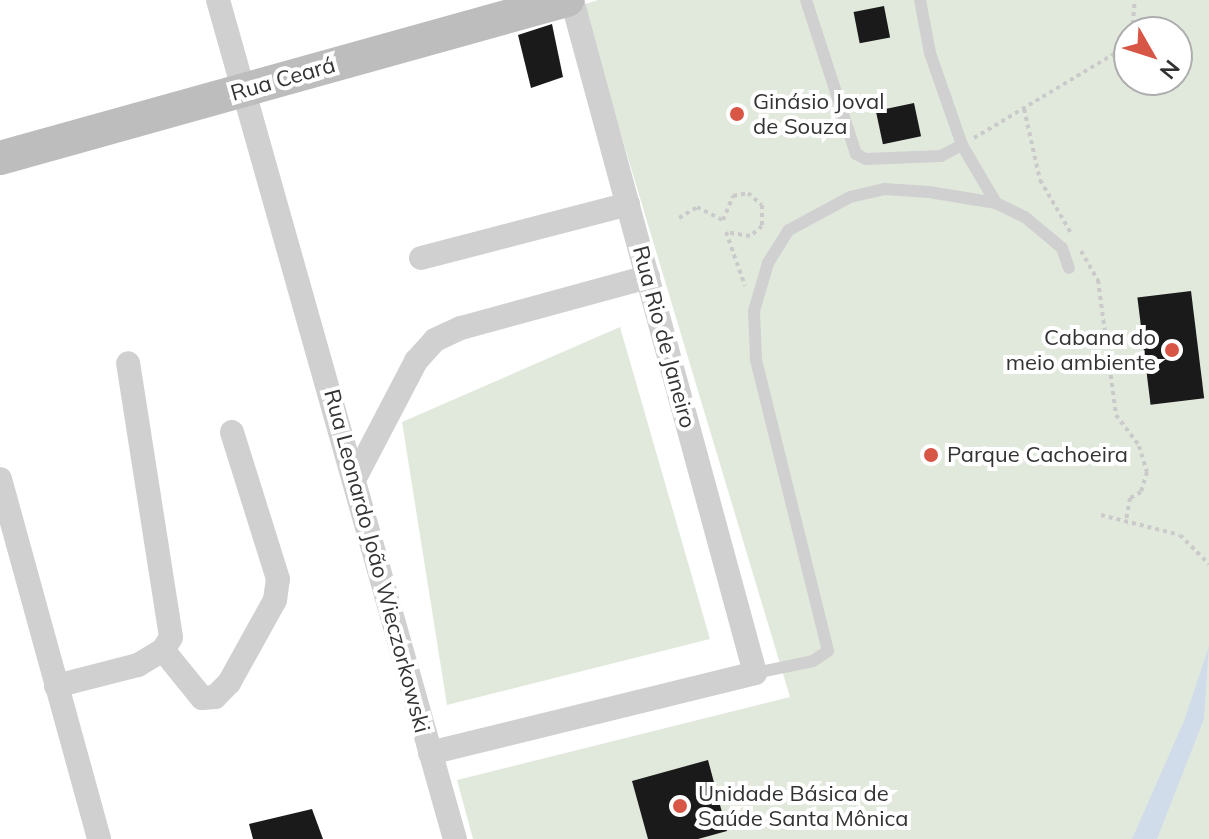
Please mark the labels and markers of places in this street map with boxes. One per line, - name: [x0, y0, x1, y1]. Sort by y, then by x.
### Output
- place label: Ginásio Joval de Souza: [753, 88, 884, 140]
- marker: Ginásio Joval de Souza: [728, 105, 746, 123]
- place label: Cabana do meio ambiente: [1006, 324, 1156, 376]
- marker: Cabana do meio ambiente: [1163, 341, 1181, 359]
- place label: Parque Cachoeira: [947, 442, 1128, 468]
- marker: Parque Cachoeira: [922, 446, 940, 464]
- place label: Unidade Básica de Saúde Santa Mônica: [698, 780, 909, 832]
- marker: Unidade Básica de Saúde Santa Mônica: [669, 795, 691, 817]

